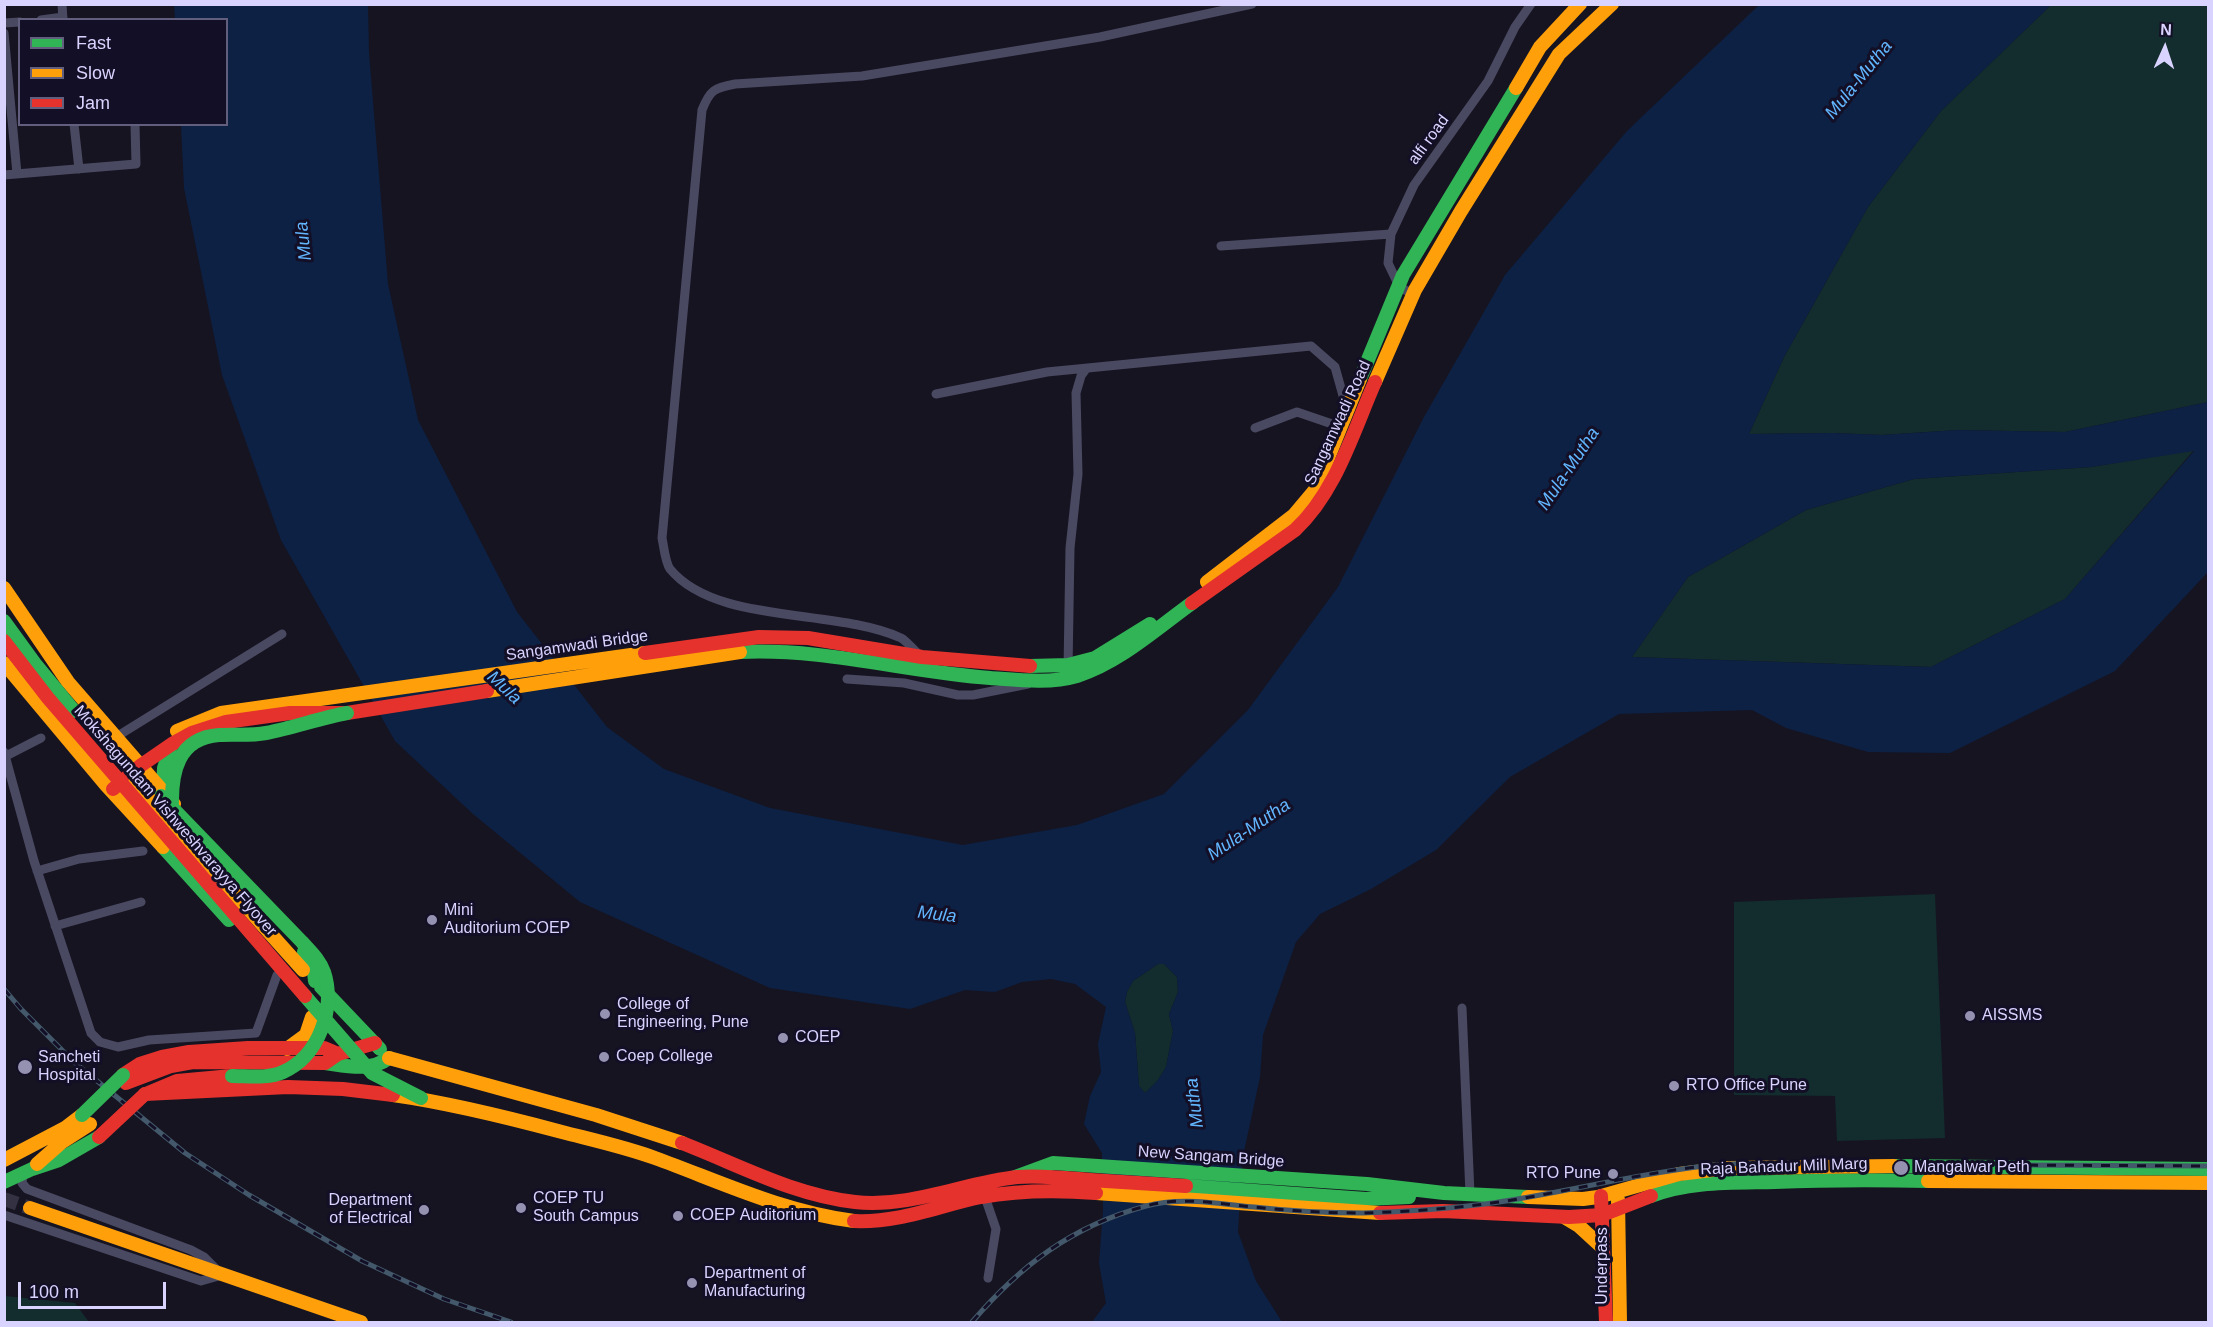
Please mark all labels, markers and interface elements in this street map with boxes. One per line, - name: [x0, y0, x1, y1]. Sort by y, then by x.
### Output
- legend: [18, 18, 228, 126]
- north arrow: [2135, 18, 2195, 78]
- text: N: [2160, 21, 2172, 38]
- text: Fast: [76, 33, 111, 53]
- water label: Mula-Mutha: [1821, 36, 1897, 124]
- text: Slow: [76, 63, 115, 83]
- text: Jam: [76, 93, 110, 113]
- street label: alfi road: [1405, 111, 1453, 169]
- water label: Mula: [291, 220, 317, 262]
- street label: Sangamwadi Road: [1301, 358, 1375, 488]
- water label: Mula-Mutha: [1533, 424, 1605, 514]
- street label: Sangamwadi Bridge: [505, 627, 649, 665]
- water label: Mula: [482, 667, 526, 709]
- street label: Mokshagundam Vishweshvarayya Flyover: [70, 702, 280, 940]
- water label: Mula-Mutha: [1204, 794, 1294, 866]
- place label: Mini Auditorium COEP: [444, 901, 570, 939]
- water label: Mula: [916, 902, 958, 928]
- marker: Mini Auditorium COEP: [425, 913, 439, 927]
- place label: College of Engineering, Pune: [617, 995, 749, 1033]
- place label: AISSMS: [1982, 1006, 2042, 1026]
- marker: College of Engineering, Pune: [598, 1007, 612, 1021]
- marker: AISSMS: [1963, 1009, 1977, 1023]
- place label: COEP: [795, 1028, 840, 1048]
- marker: COEP: [776, 1031, 790, 1045]
- place label: Coep College: [616, 1047, 713, 1067]
- place label: Sancheti Hospital: [38, 1048, 100, 1086]
- marker: Coep College: [597, 1050, 611, 1064]
- marker: Sancheti Hospital: [16, 1058, 34, 1076]
- place label: RTO Office Pune: [1686, 1076, 1807, 1096]
- water label: Mutha: [1181, 1077, 1209, 1129]
- marker: RTO Office Pune: [1667, 1079, 1681, 1093]
- street label: New Sangam Bridge: [1137, 1142, 1285, 1172]
- street label: Raja Bahadur Mill Marg: [1700, 1154, 1868, 1180]
- place label: Mangalwar Peth: [1914, 1158, 2030, 1178]
- marker: Mangalwar Peth: [1892, 1159, 1910, 1177]
- place label: RTO Pune: [1526, 1164, 1601, 1184]
- marker: RTO Pune: [1606, 1167, 1620, 1181]
- place label: COEP TU South Campus: [533, 1189, 639, 1227]
- place label: Department of Electrical: [328, 1191, 412, 1229]
- marker: COEP TU South Campus: [514, 1201, 528, 1215]
- marker: Department of Electrical: [417, 1203, 431, 1217]
- place label: COEP Auditorium: [690, 1206, 816, 1226]
- marker: COEP Auditorium: [671, 1209, 685, 1223]
- street label: Underpass: [1593, 1227, 1613, 1305]
- place label: Department of Manufacturing: [704, 1264, 805, 1302]
- scale bar: [21, 1270, 170, 1308]
- marker: Department of Manufacturing: [685, 1276, 699, 1290]
- text: 100 m: [29, 1282, 79, 1302]

